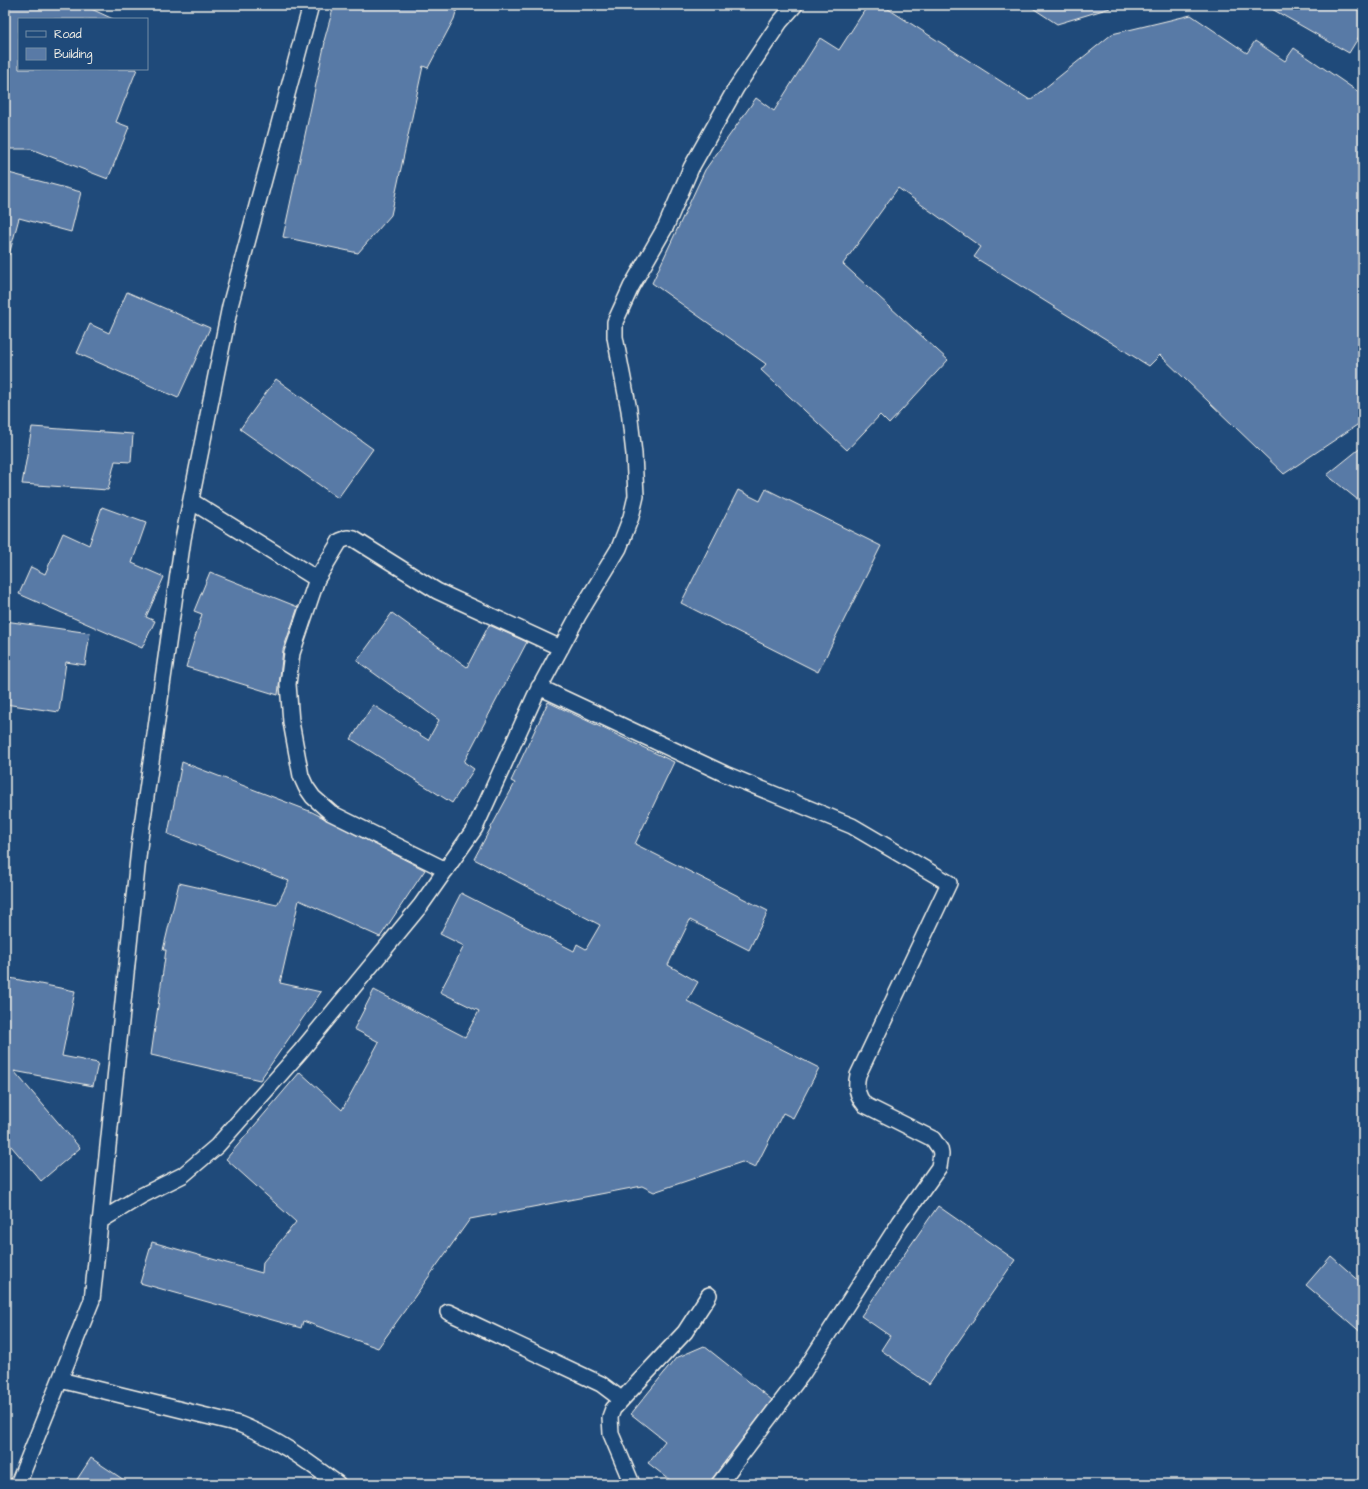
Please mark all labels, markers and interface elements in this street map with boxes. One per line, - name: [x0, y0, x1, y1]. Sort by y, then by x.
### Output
- legend: [18, 18, 148, 70]
- text: Road: [54, 26, 82, 43]
- text: Building: [54, 46, 92, 64]

